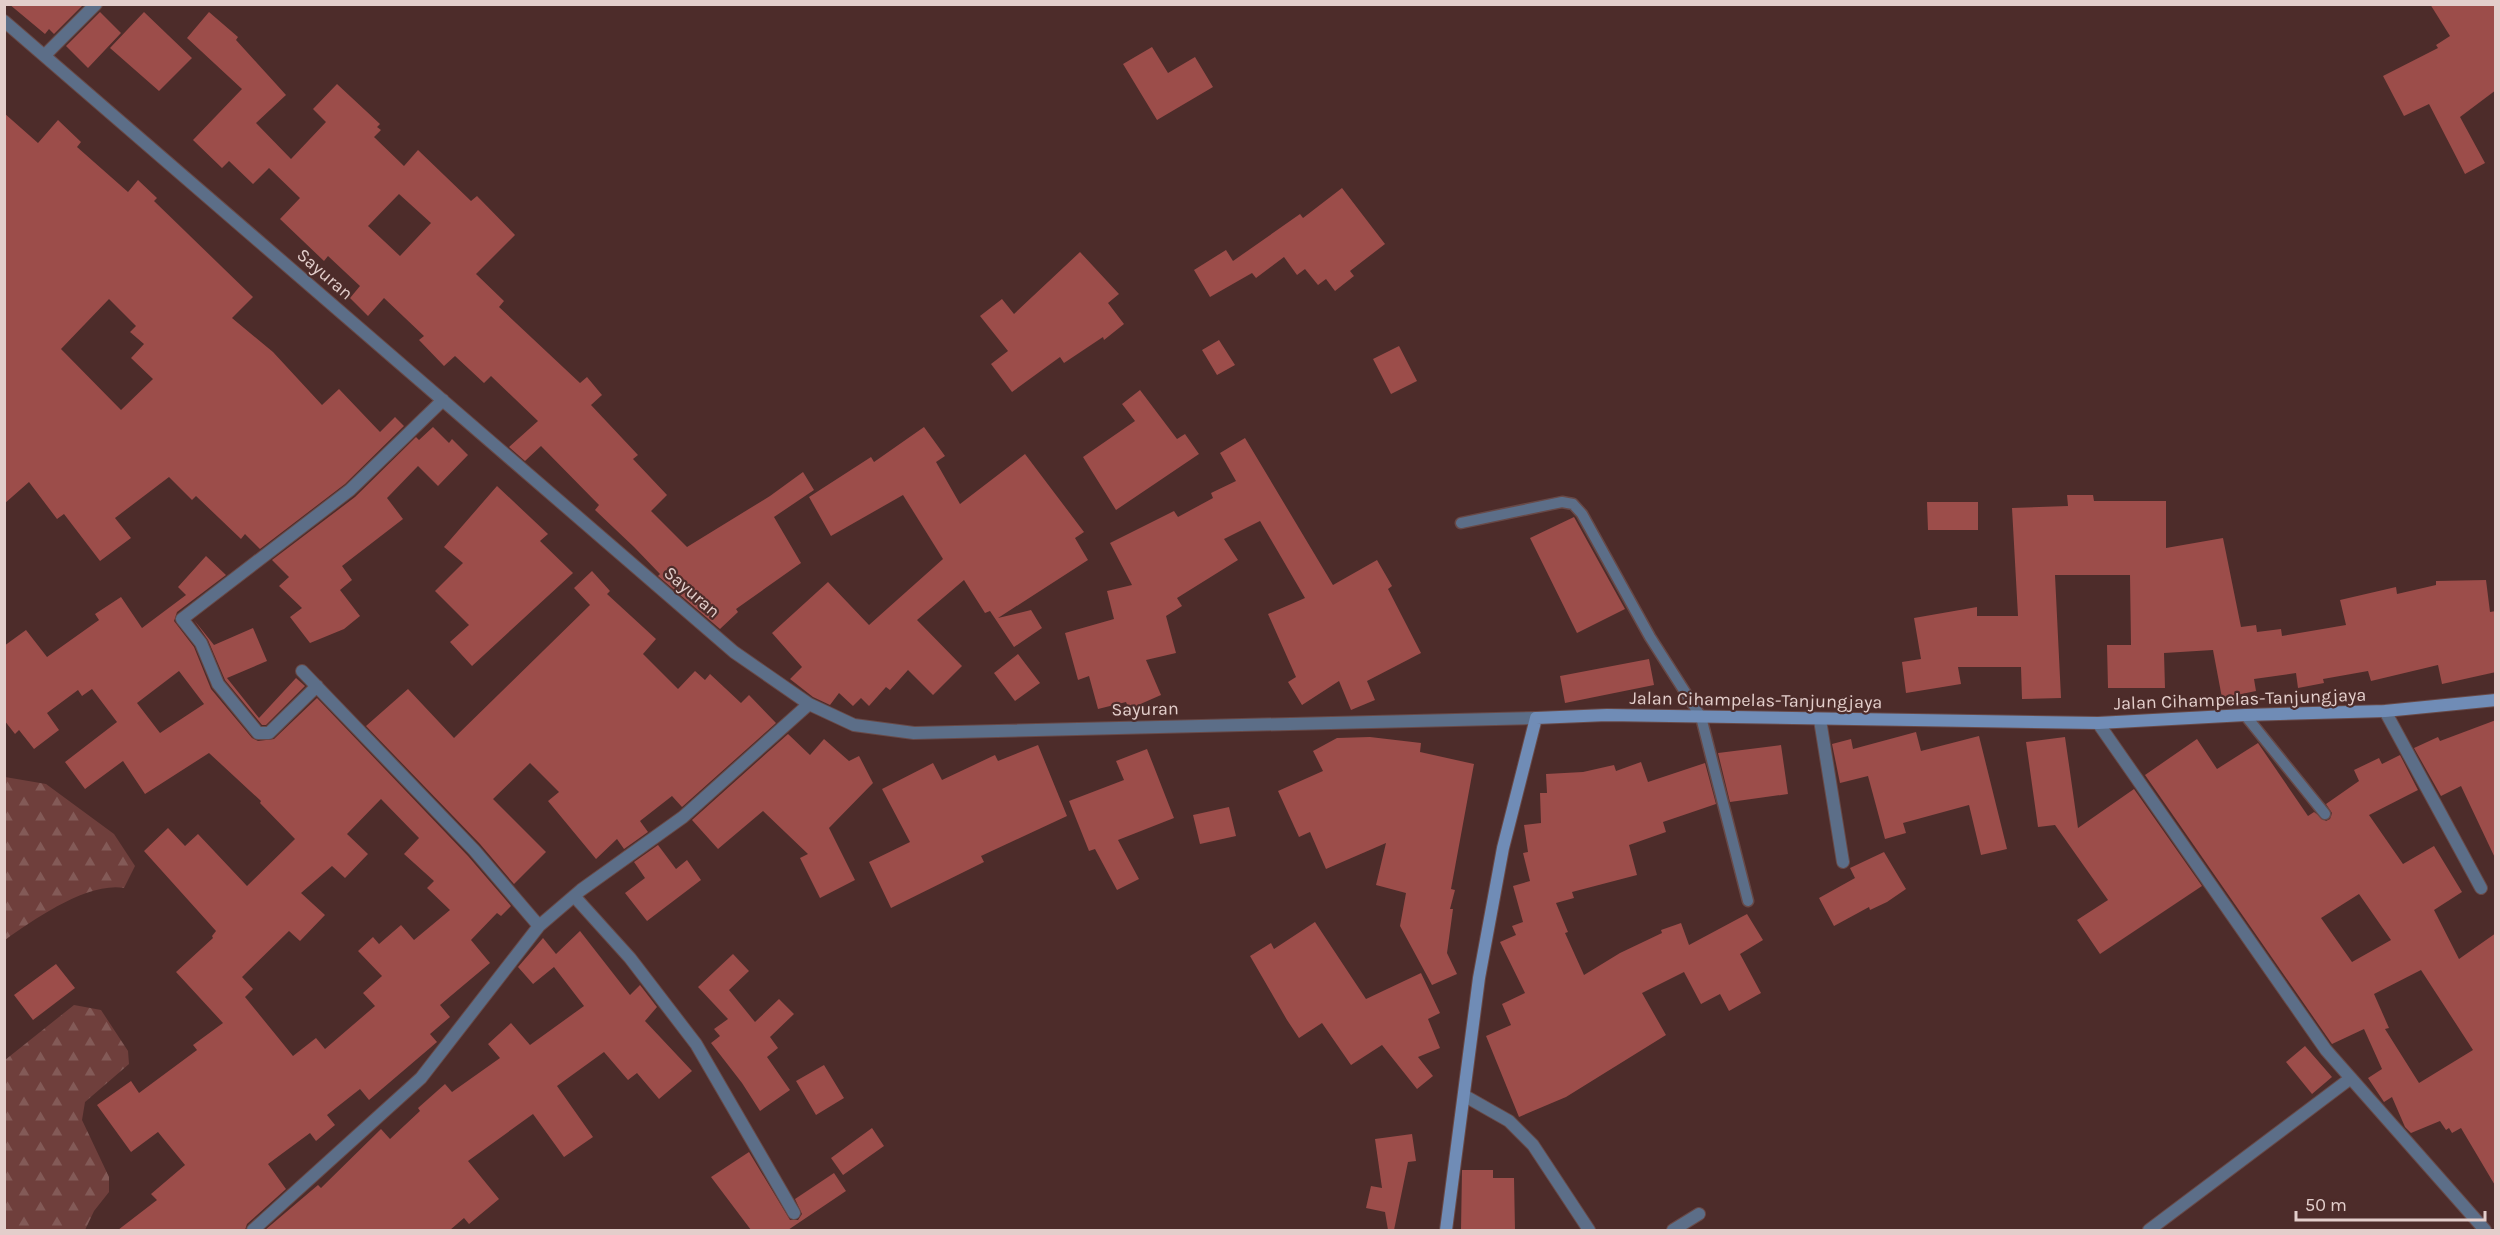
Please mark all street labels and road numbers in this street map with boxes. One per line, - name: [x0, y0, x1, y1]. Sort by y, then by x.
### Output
- street label: Sayuran: [292, 244, 358, 304]
- street label: Sayuran: [659, 562, 725, 622]
- street label: Jalan Cihampelas-Tanjungjaya: [2113, 684, 2367, 714]
- street label: Jalan Cihampelas-Tanjungjaya: [1629, 687, 1883, 713]
- street label: Sayuran: [1111, 697, 1179, 721]

